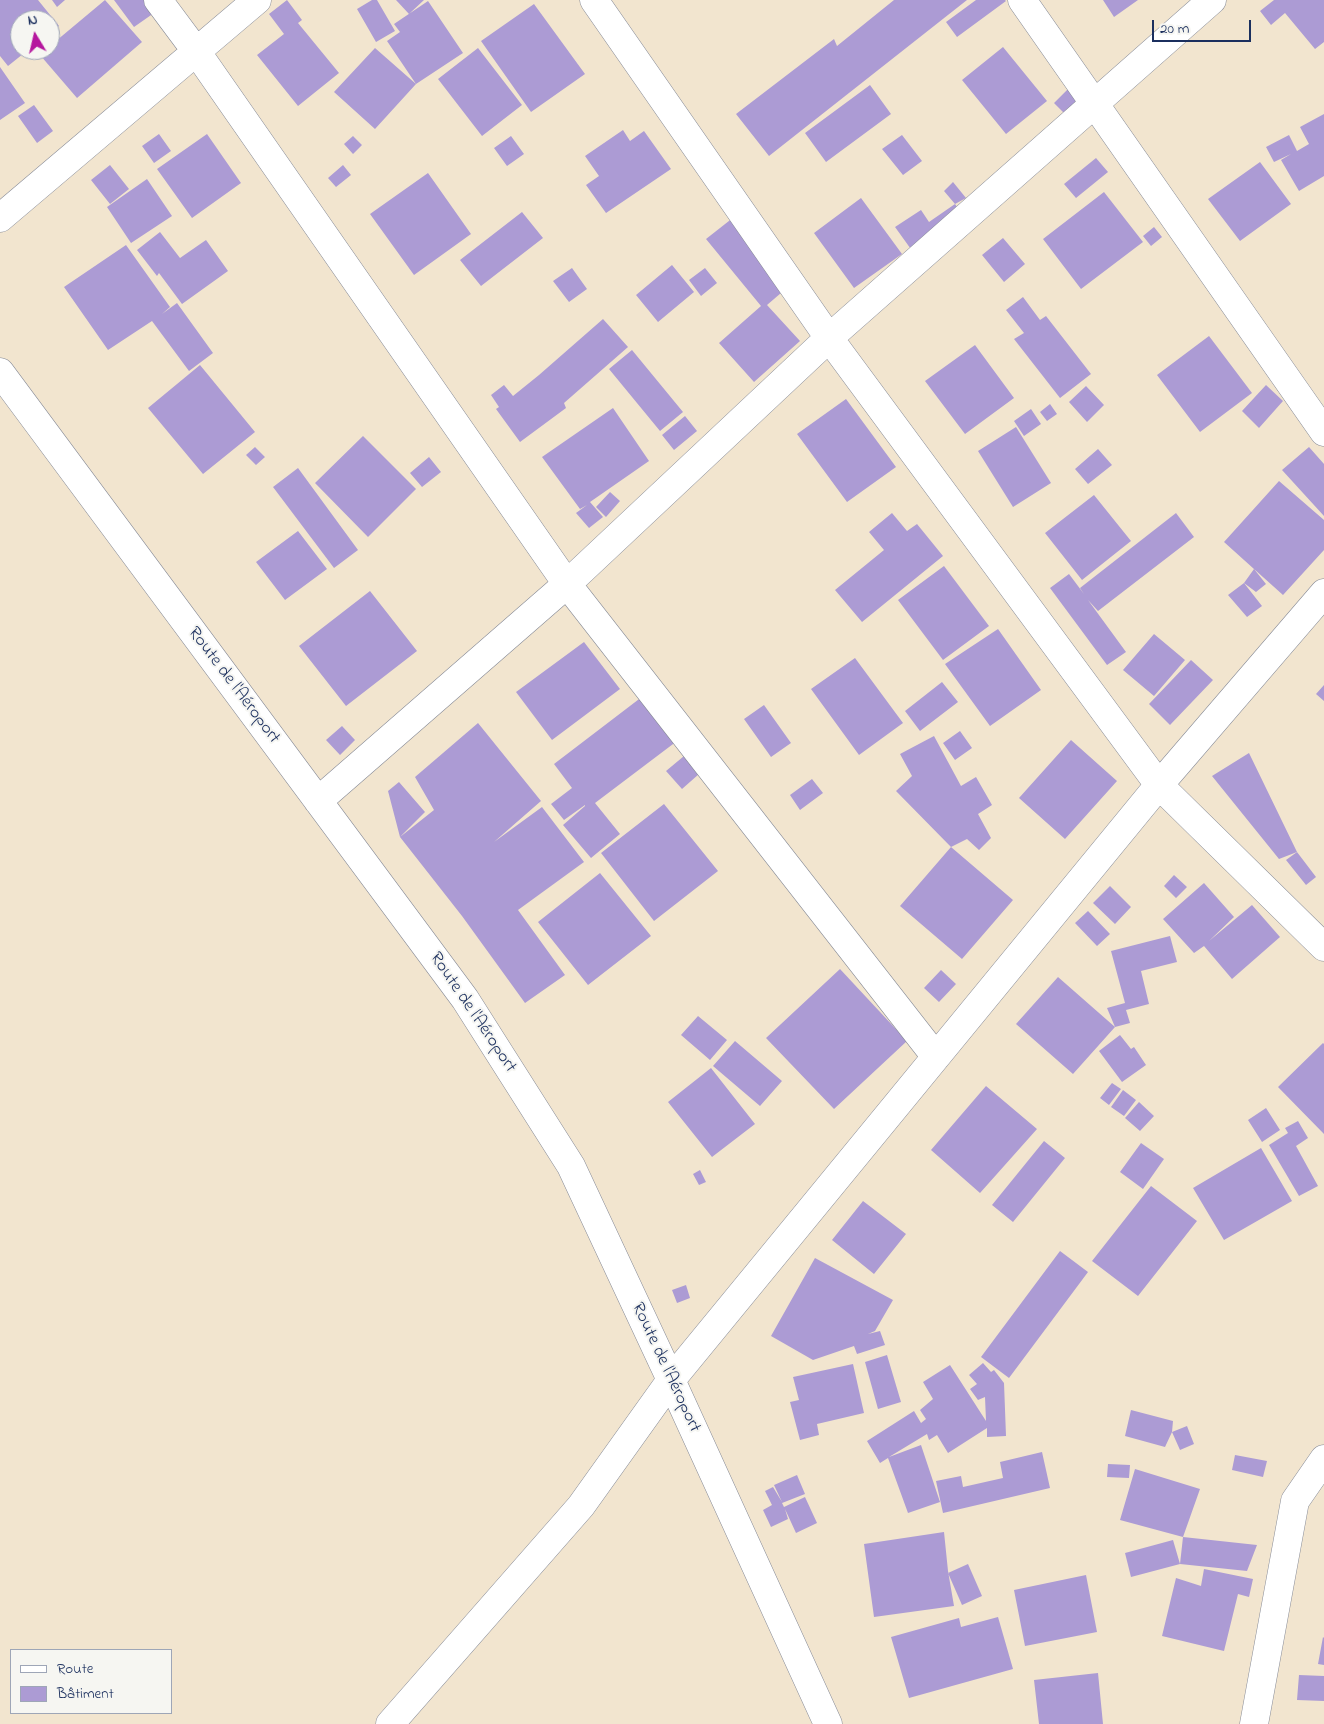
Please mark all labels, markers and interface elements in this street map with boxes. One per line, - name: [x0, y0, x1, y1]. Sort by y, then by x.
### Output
- north arrow: [10, 10, 60, 60]
- text: N: [26, 10, 39, 32]
- scale bar: [1154, 10, 1253, 42]
- text: 20 m: [1160, 18, 1189, 40]
- street label: Route de l'Aéroport: [182, 623, 284, 749]
- street label: Route de l'Aéroport: [424, 949, 520, 1077]
- street label: Route de l'Aéroport: [625, 1300, 705, 1436]
- legend: [10, 1649, 172, 1714]
- text: Route: [57, 1658, 93, 1680]
- text: Bâtiment: [57, 1683, 114, 1705]

